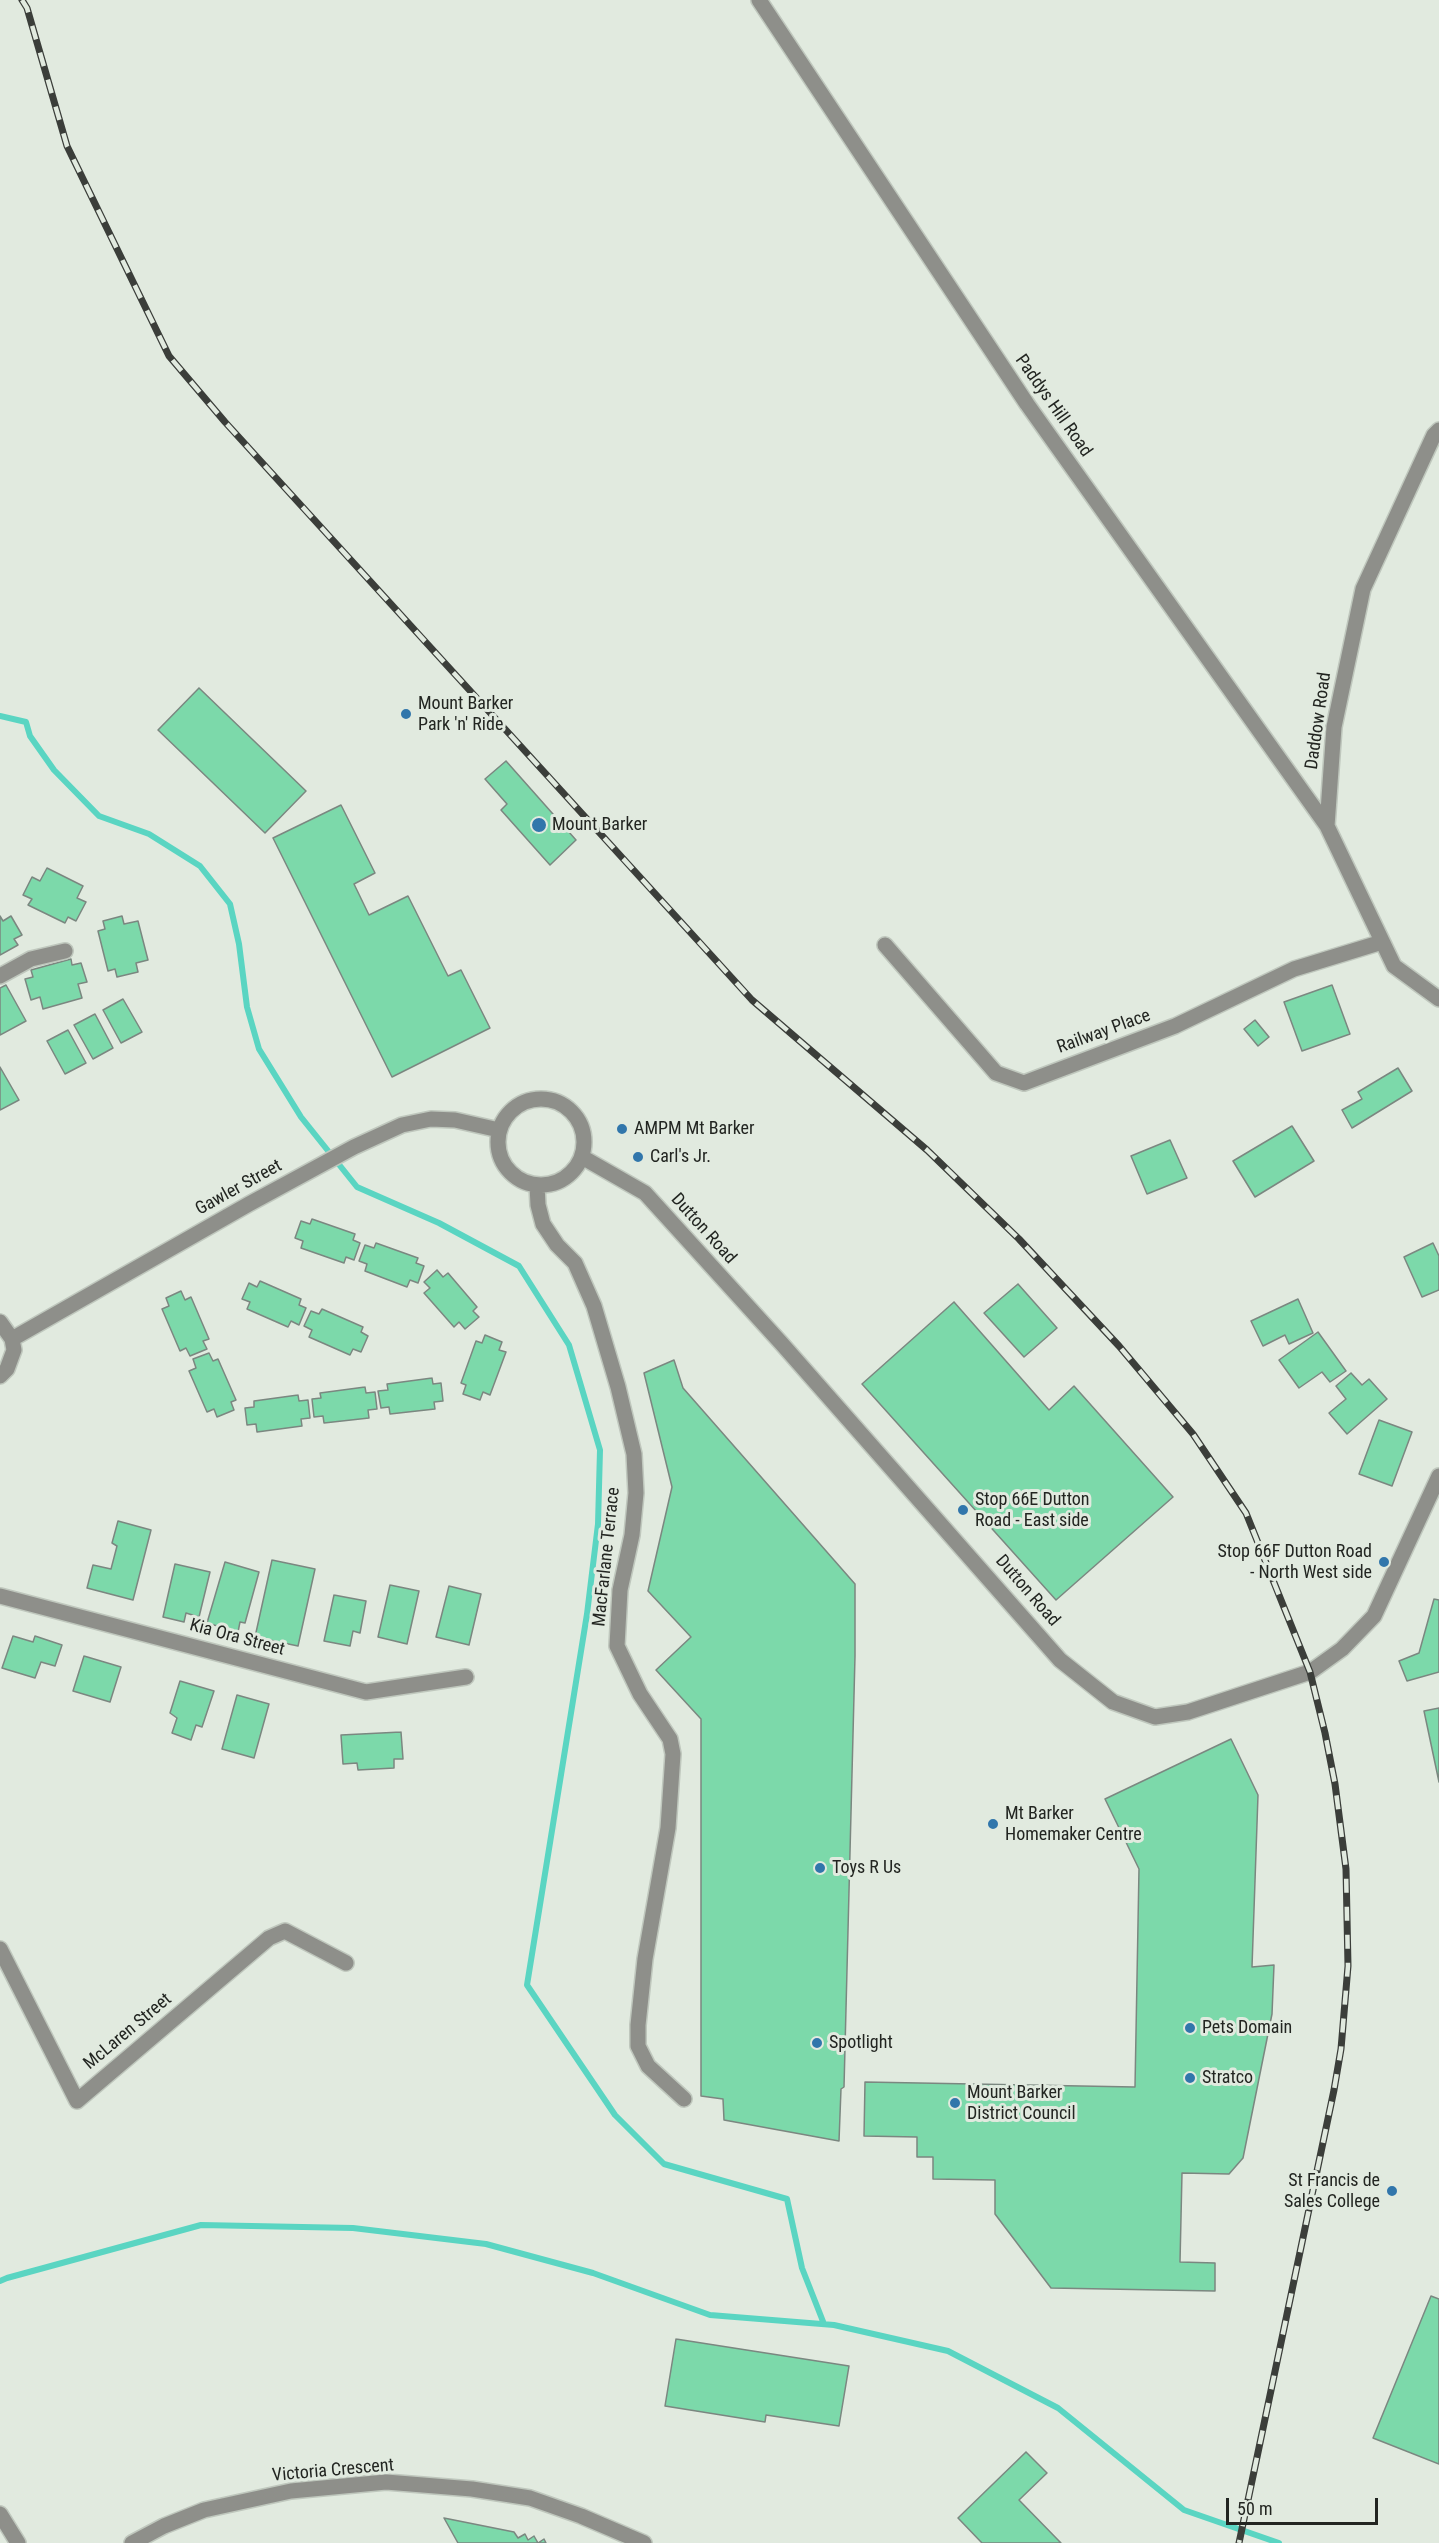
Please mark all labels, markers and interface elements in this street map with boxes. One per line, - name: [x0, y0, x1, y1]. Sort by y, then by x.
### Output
- street label: Paddys Hill Road: [1010, 351, 1096, 461]
- street label: Daddow Road: [1302, 671, 1336, 771]
- place label: Mount Barker Park 'n' Ride: [418, 693, 513, 736]
- marker: Mount Barker Park 'n' Ride: [399, 707, 413, 721]
- place label: Mount Barker: [552, 814, 647, 836]
- marker: Mount Barker: [530, 816, 548, 834]
- street label: Railway Place: [1054, 1005, 1154, 1059]
- place label: AMPM Mt Barker: [634, 1118, 755, 1140]
- marker: AMPM Mt Barker: [615, 1122, 629, 1136]
- place label: Carl's Jr.: [650, 1146, 711, 1168]
- marker: Carl's Jr.: [631, 1150, 645, 1164]
- street label: Gawler Street: [192, 1155, 286, 1221]
- street label: Dutton Road: [666, 1189, 740, 1269]
- street label: MacFarlane Terrace: [589, 1486, 625, 1628]
- place label: Stop 66E Dutton Road - East side: [975, 1489, 1090, 1532]
- marker: Stop 66E Dutton Road - East side: [956, 1503, 970, 1517]
- place label: Stop 66F Dutton Road - North West side: [1217, 1541, 1372, 1584]
- street label: Dutton Road: [990, 1551, 1064, 1631]
- marker: Stop 66F Dutton Road - North West side: [1377, 1555, 1391, 1569]
- street label: Kia Ora Street: [187, 1615, 287, 1661]
- place label: Mt Barker Homemaker Centre: [1005, 1803, 1142, 1846]
- marker: Mt Barker Homemaker Centre: [986, 1817, 1000, 1831]
- place label: Toys R Us: [832, 1857, 901, 1879]
- marker: Toys R Us: [813, 1861, 827, 1875]
- street label: McLaren Street: [80, 1989, 176, 2075]
- place label: Pets Domain: [1202, 2017, 1292, 2039]
- marker: Pets Domain: [1183, 2021, 1197, 2035]
- place label: Spotlight: [829, 2032, 893, 2054]
- marker: Spotlight: [810, 2036, 824, 2050]
- place label: Stratco: [1202, 2067, 1253, 2089]
- marker: Stratco: [1183, 2071, 1197, 2085]
- place label: Mount Barker District Council: [967, 2082, 1076, 2124]
- marker: Mount Barker District Council: [948, 2096, 962, 2110]
- place label: St Francis de Sales College: [1284, 2170, 1380, 2212]
- marker: St Francis de Sales College: [1385, 2184, 1399, 2198]
- street label: Victoria Crescent: [271, 2455, 395, 2487]
- scale bar: [1229, 2486, 1380, 2524]
- text: 50 m: [1237, 2498, 1272, 2519]

